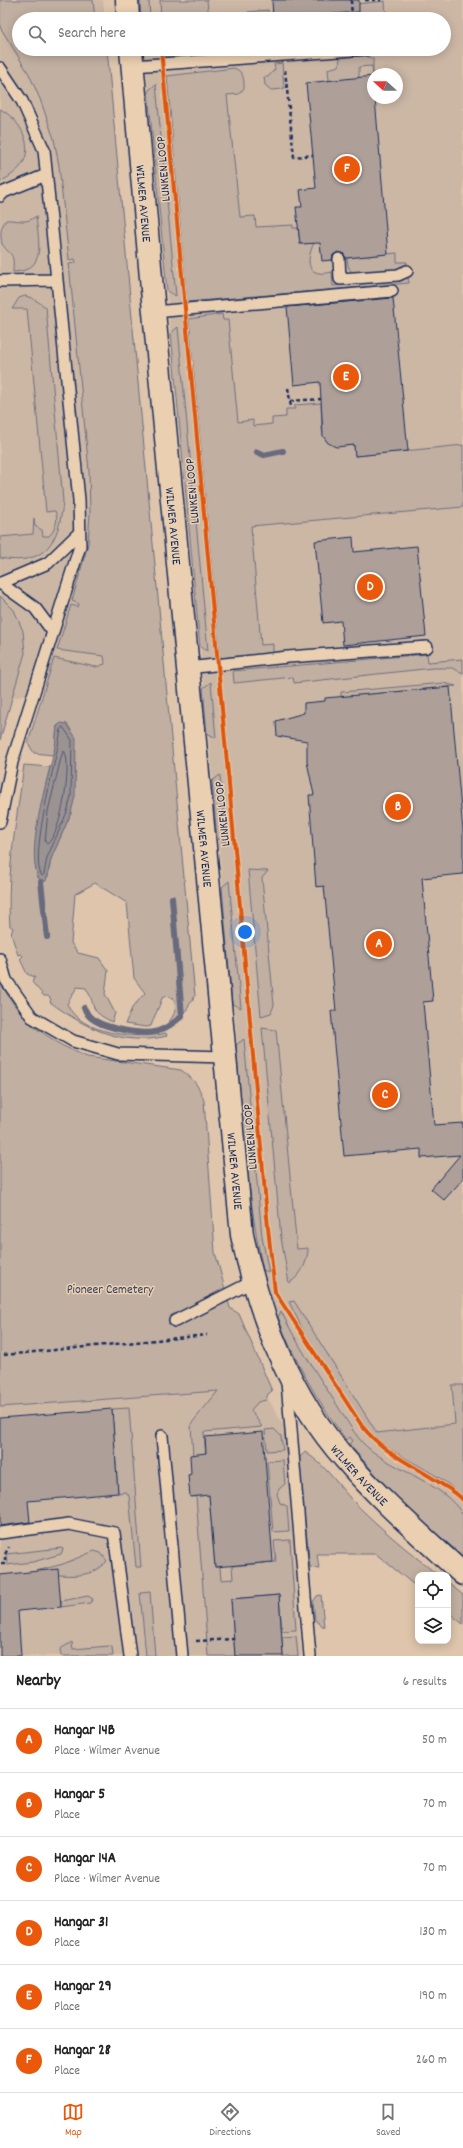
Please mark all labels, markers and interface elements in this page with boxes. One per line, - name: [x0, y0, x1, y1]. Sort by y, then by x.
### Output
- search box: [12, 12, 451, 56]
- icon: search: [26, 23, 48, 45]
- text: Search here: [58, 23, 126, 45]
- north arrow: [367, 68, 403, 104]
- street label: LUNKEN LOOP: [152, 135, 177, 202]
- pin: F: [334, 154, 360, 184]
- street label: WILMER AVENUE: [129, 164, 155, 243]
- pin: E: [333, 362, 359, 392]
- street label: LUNKEN LOOP: [181, 457, 206, 524]
- street label: WILMER AVENUE: [159, 487, 185, 566]
- pin: D: [357, 572, 383, 602]
- street label: LUNKEN LOOP: [211, 780, 236, 847]
- pin: B: [385, 792, 411, 822]
- street label: WILMER AVENUE: [190, 809, 216, 888]
- your location: [235, 922, 255, 942]
- pin: A: [366, 929, 392, 959]
- pin: C: [372, 1080, 398, 1110]
- street label: LUNKEN LOOP: [239, 1103, 264, 1170]
- street label: WILMER AVENUE: [220, 1132, 247, 1211]
- park label: Pioneer Cemetery: [67, 1281, 154, 1300]
- street label: WILMER AVENUE: [325, 1441, 391, 1512]
- map controls: [415, 1572, 451, 1644]
- button: locate: [415, 1572, 451, 1608]
- button: layers: [415, 1608, 451, 1644]
- text: Nearby: [16, 1670, 60, 1694]
- text: 6 results: [403, 1673, 447, 1692]
- text: Hangar 14B: [54, 1720, 115, 1742]
- text: A: [25, 1731, 33, 1750]
- text: 50 m: [422, 1731, 447, 1750]
- text: Place · Wilmer Avenue: [54, 1742, 160, 1761]
- text: Hangar 5: [54, 1784, 105, 1806]
- text: B: [26, 1795, 32, 1814]
- text: 70 m: [423, 1795, 447, 1814]
- text: Place: [54, 1806, 80, 1825]
- text: Hangar 14A: [54, 1848, 116, 1870]
- text: C: [26, 1859, 32, 1878]
- text: 70 m: [423, 1859, 447, 1878]
- text: Place · Wilmer Avenue: [54, 1870, 160, 1889]
- text: Hangar 31: [54, 1912, 108, 1934]
- text: D: [26, 1923, 32, 1942]
- text: 130 m: [419, 1923, 447, 1942]
- text: Place: [54, 1934, 80, 1953]
- text: Hangar 29: [54, 1976, 112, 1998]
- text: E: [26, 1987, 32, 2006]
- text: 190 m: [419, 1987, 447, 2006]
- text: Place: [54, 1998, 80, 2017]
- text: Hangar 28: [54, 2040, 111, 2062]
- text: F: [26, 2051, 32, 2070]
- text: 260 m: [416, 2051, 447, 2070]
- text: Place: [54, 2062, 80, 2081]
- tab: Map: [62, 2101, 84, 2141]
- tab: Directions: [209, 2101, 251, 2141]
- tab: Saved: [376, 2101, 401, 2141]

